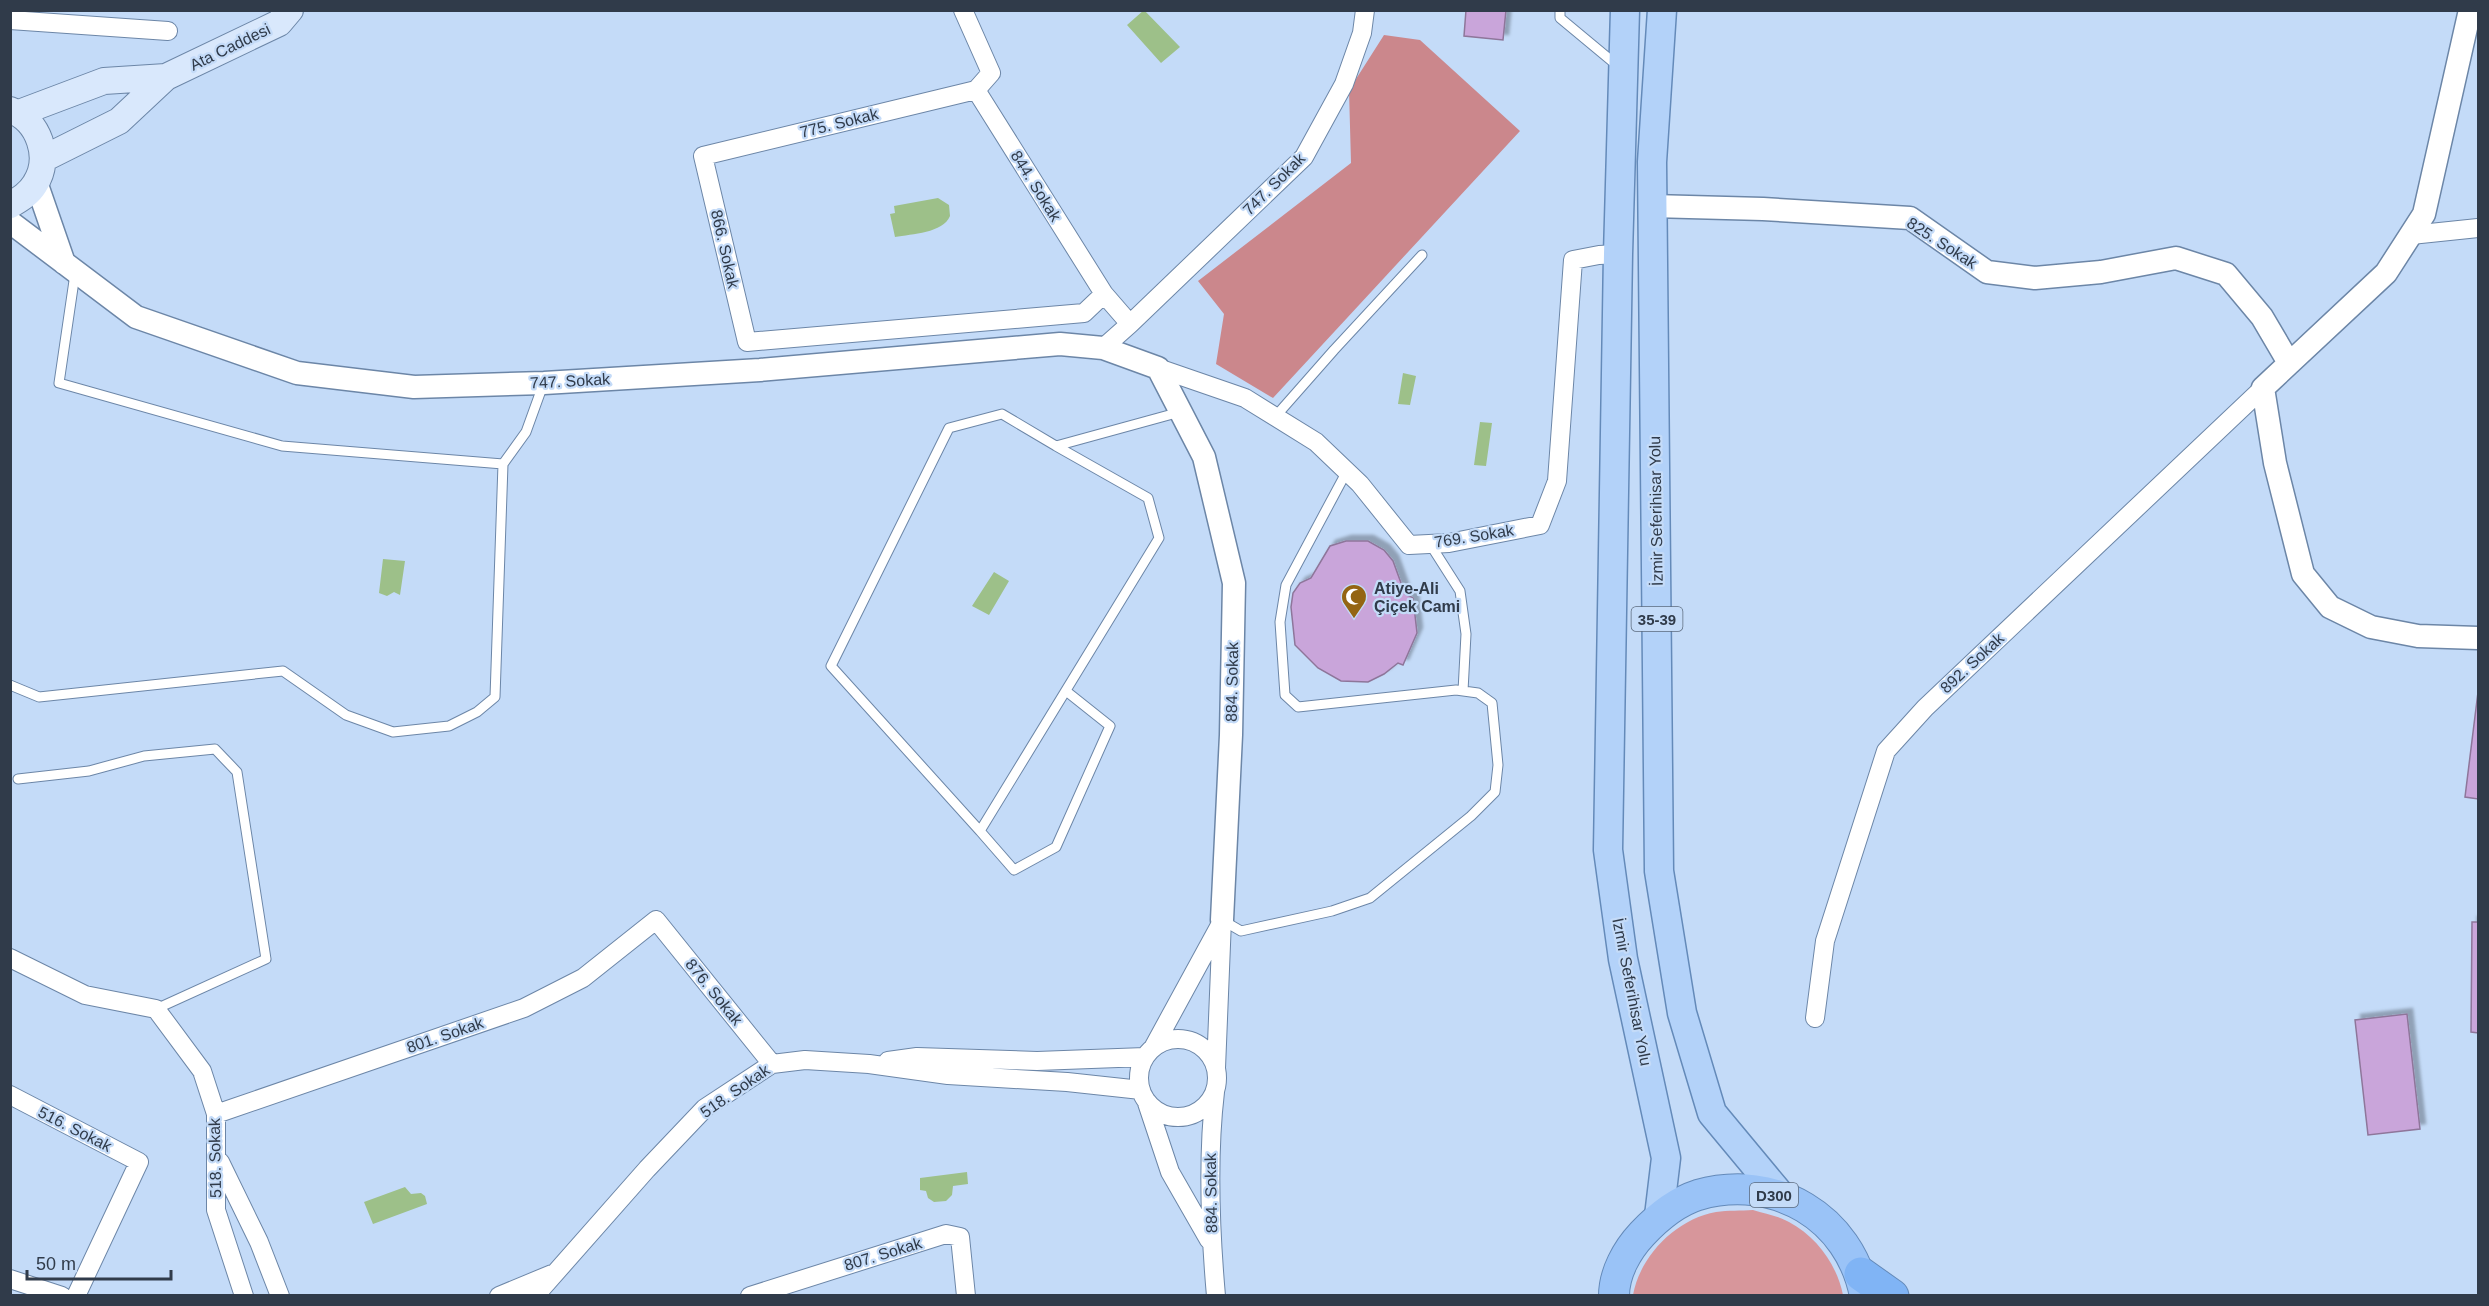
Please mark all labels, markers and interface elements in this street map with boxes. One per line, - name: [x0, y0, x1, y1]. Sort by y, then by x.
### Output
- street label: Ata Caddesi: [187, 20, 273, 74]
- street label: 775. Sokak: [798, 105, 881, 141]
- street label: 844. Sokak: [1008, 148, 1065, 225]
- street label: 747. Sokak: [1240, 149, 1309, 218]
- street label: 866. Sokak: [708, 208, 743, 291]
- street label: 825. Sokak: [1904, 214, 1981, 272]
- street label: 747. Sokak: [530, 370, 611, 392]
- street label: İzmir Seferihisar Yolu: [1645, 436, 1666, 586]
- street label: 769. Sokak: [1433, 521, 1516, 551]
- place label: Atiye-Ali Çiçek Cami: [1374, 580, 1460, 615]
- mosque icon: Atiye-Ali Çiçek Cami: [1339, 582, 1369, 620]
- road number: 35-39: [1632, 607, 1682, 631]
- street label: 892. Sokak: [1937, 629, 2008, 697]
- street label: 884. Sokak: [1223, 641, 1241, 722]
- street label: İzmir Seferihisar Yolu: [1609, 916, 1656, 1067]
- street label: 876. Sokak: [682, 956, 746, 1029]
- street label: 801. Sokak: [404, 1014, 487, 1056]
- street label: 518. Sokak: [697, 1061, 773, 1121]
- street label: 516. Sokak: [35, 1103, 115, 1155]
- street label: 518. Sokak: [206, 1117, 224, 1198]
- street label: 884. Sokak: [1202, 1152, 1220, 1233]
- road number: D300: [1750, 1183, 1798, 1207]
- street label: 807. Sokak: [842, 1234, 925, 1274]
- scale bar: [27, 1243, 171, 1281]
- text: 50 m: [36, 1254, 76, 1274]

